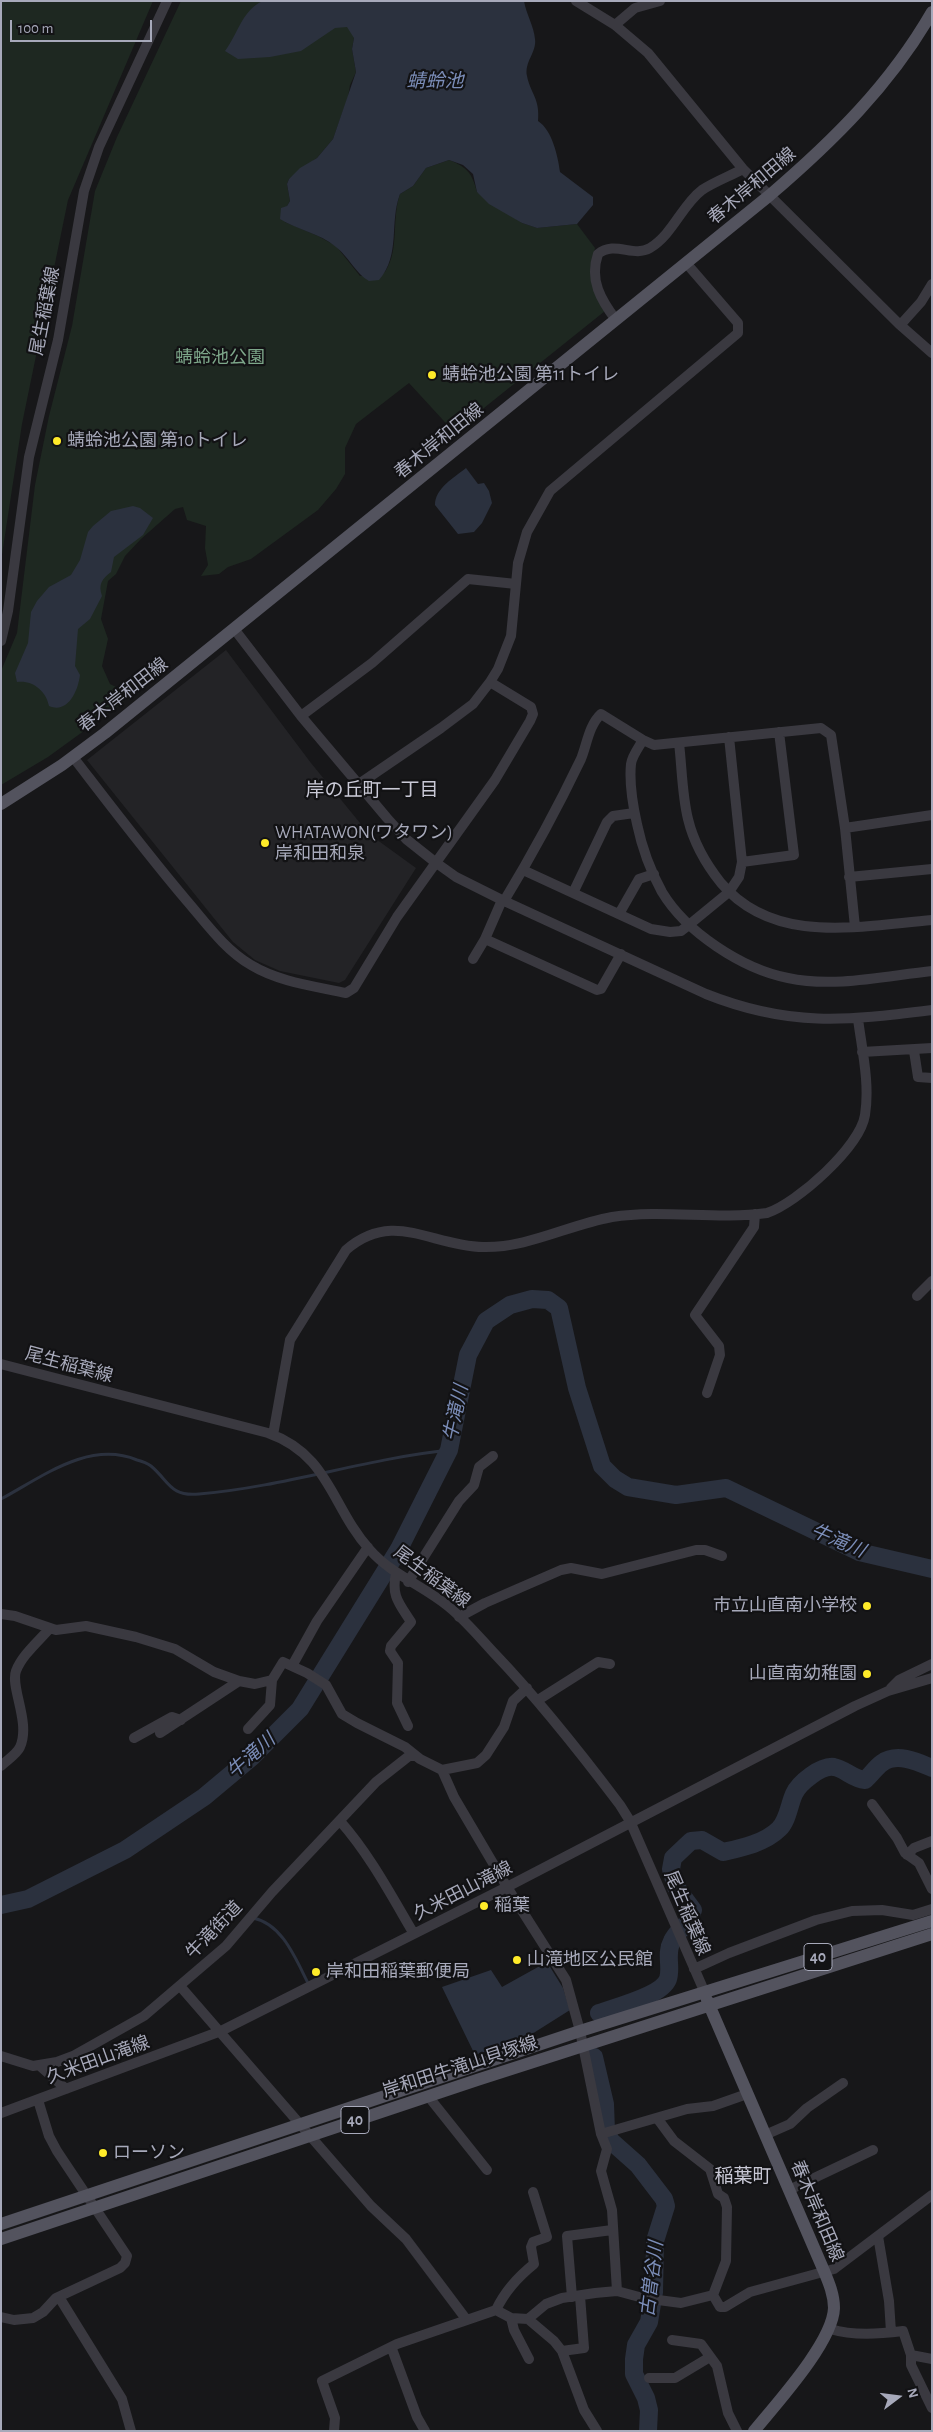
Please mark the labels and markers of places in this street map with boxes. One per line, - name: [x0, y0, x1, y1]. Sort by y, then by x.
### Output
- place label: 蜻蛉池公園 第11トイレ: [442, 364, 619, 386]
- marker: 蜻蛉池公園 第11トイレ: [426, 369, 438, 381]
- place label: 蜻蛉池公園 第10トイレ: [67, 430, 248, 452]
- marker: 蜻蛉池公園 第10トイレ: [51, 435, 63, 447]
- place label: WHATAWON(ワタワン) 岸和田和泉: [275, 822, 453, 864]
- marker: WHATAWON(ワタワン) 岸和田和泉: [259, 837, 271, 849]
- place label: 市立山直南小学校: [713, 1595, 857, 1617]
- marker: 市立山直南小学校: [861, 1600, 873, 1612]
- place label: 山直南幼稚園: [749, 1663, 857, 1685]
- marker: 山直南幼稚園: [861, 1668, 873, 1680]
- place label: 稲葉: [494, 1895, 530, 1917]
- marker: 稲葉: [478, 1900, 490, 1912]
- place label: 山滝地区公民館: [527, 1949, 653, 1971]
- marker: 山滝地区公民館: [511, 1954, 523, 1966]
- place label: 岸和田稲葉郵便局: [326, 1961, 470, 1983]
- marker: 岸和田稲葉郵便局: [310, 1966, 322, 1978]
- place label: ローソン: [113, 2142, 185, 2164]
- marker: ローソン: [97, 2147, 109, 2159]

